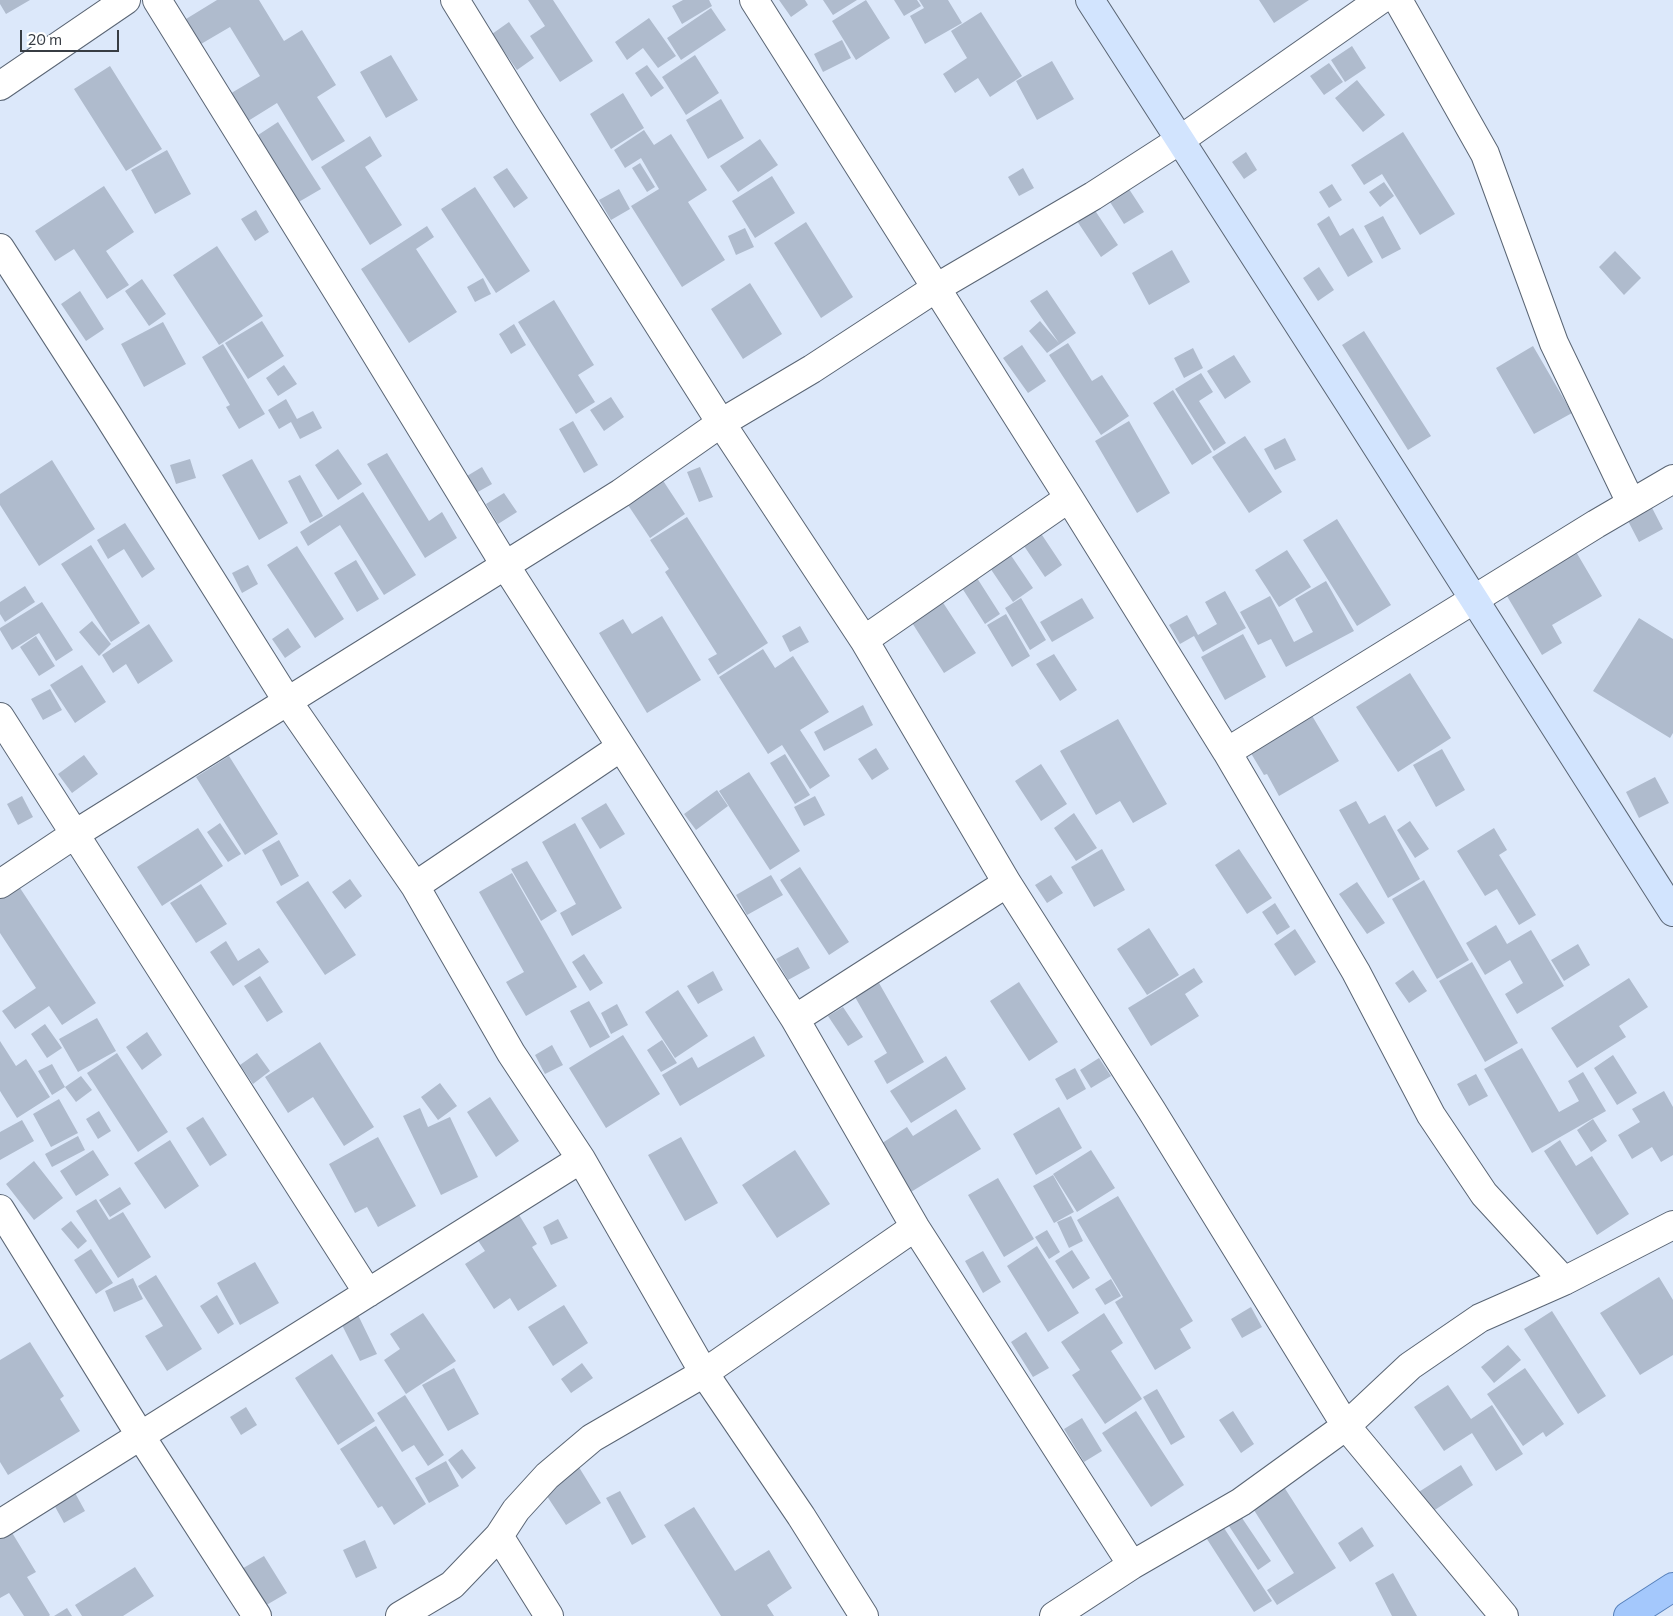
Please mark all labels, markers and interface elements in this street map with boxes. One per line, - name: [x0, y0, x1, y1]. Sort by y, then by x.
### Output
- scale bar: [22, 20, 121, 52]
- text: 20 m: [28, 30, 62, 48]

